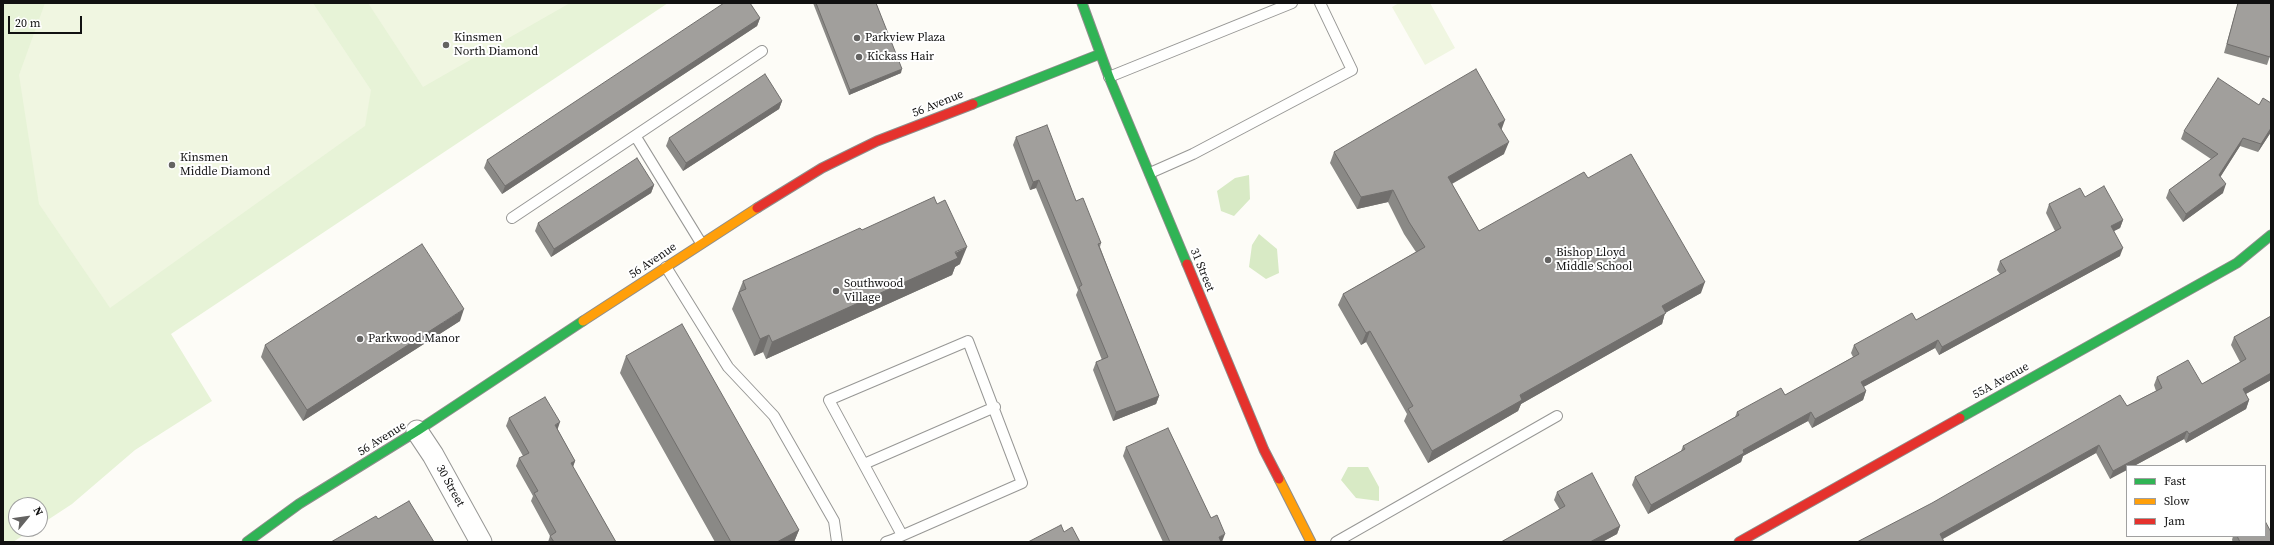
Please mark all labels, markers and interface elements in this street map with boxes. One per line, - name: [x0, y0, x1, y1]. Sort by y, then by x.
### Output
- scale bar: [10, 8, 84, 34]
- text: 20 m: [15, 15, 41, 31]
- place label: Kinsmen North Diamond: [454, 31, 538, 59]
- place label: Parkview Plaza: [865, 31, 945, 45]
- marker: Parkview Plaza: [852, 33, 862, 43]
- marker: Kinsmen North Diamond: [441, 40, 451, 50]
- place label: Kickass Hair: [867, 50, 934, 64]
- marker: Kickass Hair: [854, 52, 864, 62]
- street label: 56 Avenue: [910, 87, 966, 121]
- place label: Kinsmen Middle Diamond: [180, 151, 270, 179]
- marker: Kinsmen Middle Diamond: [167, 160, 177, 170]
- street label: 56 Avenue: [627, 240, 679, 282]
- street label: 31 Street: [1187, 246, 1217, 294]
- place label: Bishop Lloyd Middle School: [1556, 246, 1632, 274]
- marker: Bishop Lloyd Middle School: [1543, 255, 1553, 265]
- place label: Southwood Village: [844, 277, 903, 305]
- marker: Southwood Village: [831, 286, 841, 296]
- place label: Parkwood Manor: [368, 332, 460, 346]
- marker: Parkwood Manor: [355, 334, 365, 344]
- street label: 55A Avenue: [1970, 360, 2032, 402]
- street label: 56 Avenue: [355, 419, 409, 459]
- street label: 30 Street: [433, 462, 467, 510]
- legend: [2126, 465, 2266, 537]
- text: Fast: [2164, 473, 2186, 489]
- text: Slow: [2164, 493, 2189, 509]
- north arrow: [8, 497, 48, 537]
- text: N: [30, 504, 47, 519]
- text: Jam: [2164, 513, 2185, 529]

